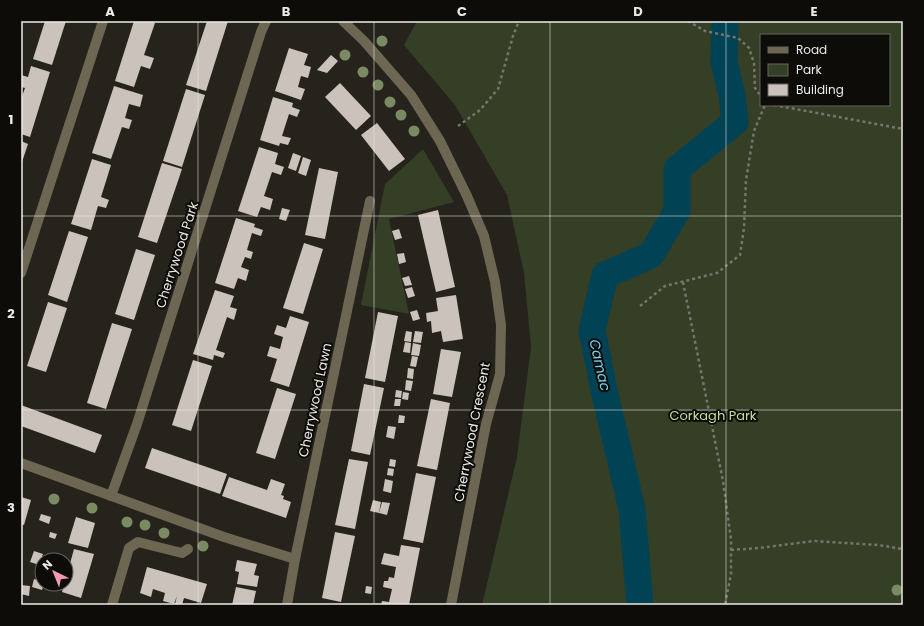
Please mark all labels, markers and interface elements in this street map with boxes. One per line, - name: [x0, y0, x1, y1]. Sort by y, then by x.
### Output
- text: A: [105, 2, 115, 21]
- text: B: [282, 2, 291, 21]
- text: C: [457, 2, 467, 21]
- text: D: [633, 2, 643, 21]
- text: E: [810, 2, 818, 21]
- legend: [760, 34, 890, 106]
- text: Road: [796, 41, 827, 58]
- text: Park: [796, 61, 823, 78]
- text: Building: [796, 81, 844, 98]
- text: 1: [9, 110, 13, 129]
- street label: Cherrywood Park: [151, 199, 203, 311]
- text: 2: [7, 304, 15, 323]
- water label: Camac: [584, 337, 616, 393]
- street label: Cherrywood Lawn: [294, 341, 336, 459]
- street label: Cherrywood Crescent: [449, 360, 495, 503]
- park label: Corkagh Park: [669, 406, 757, 425]
- text: 3: [7, 498, 15, 517]
- north arrow: [34, 552, 74, 592]
- text: N: [39, 556, 56, 573]

